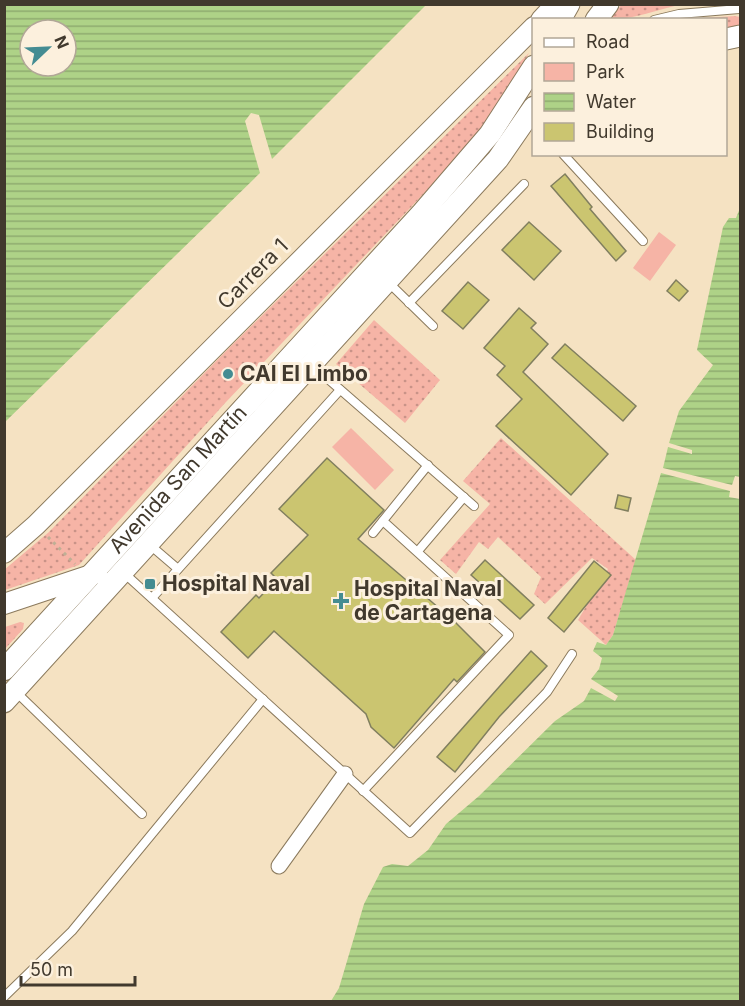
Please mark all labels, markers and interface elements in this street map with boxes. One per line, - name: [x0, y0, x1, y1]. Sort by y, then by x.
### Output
- north arrow: [18, 18, 78, 78]
- legend: [532, 18, 727, 156]
- text: Road: [586, 31, 629, 52]
- text: N: [50, 33, 73, 52]
- text: Park: [586, 61, 625, 82]
- text: Water: [586, 91, 636, 112]
- text: Building: [586, 121, 654, 142]
- street label: Carrera 1: [212, 233, 293, 314]
- place label: CAI El Limbo: [240, 361, 368, 386]
- marker: CAI El Limbo: [221, 367, 235, 381]
- street label: Avenida San Martín: [104, 400, 252, 558]
- place label: Hospital Naval: [162, 571, 310, 596]
- place label: Hospital Naval de Cartagena: [354, 576, 502, 625]
- marker: Hospital Naval: [143, 577, 157, 591]
- marker: Hospital Naval de Cartagena: [332, 592, 350, 610]
- scale bar: [21, 949, 135, 987]
- text: 50 m: [30, 959, 73, 980]

